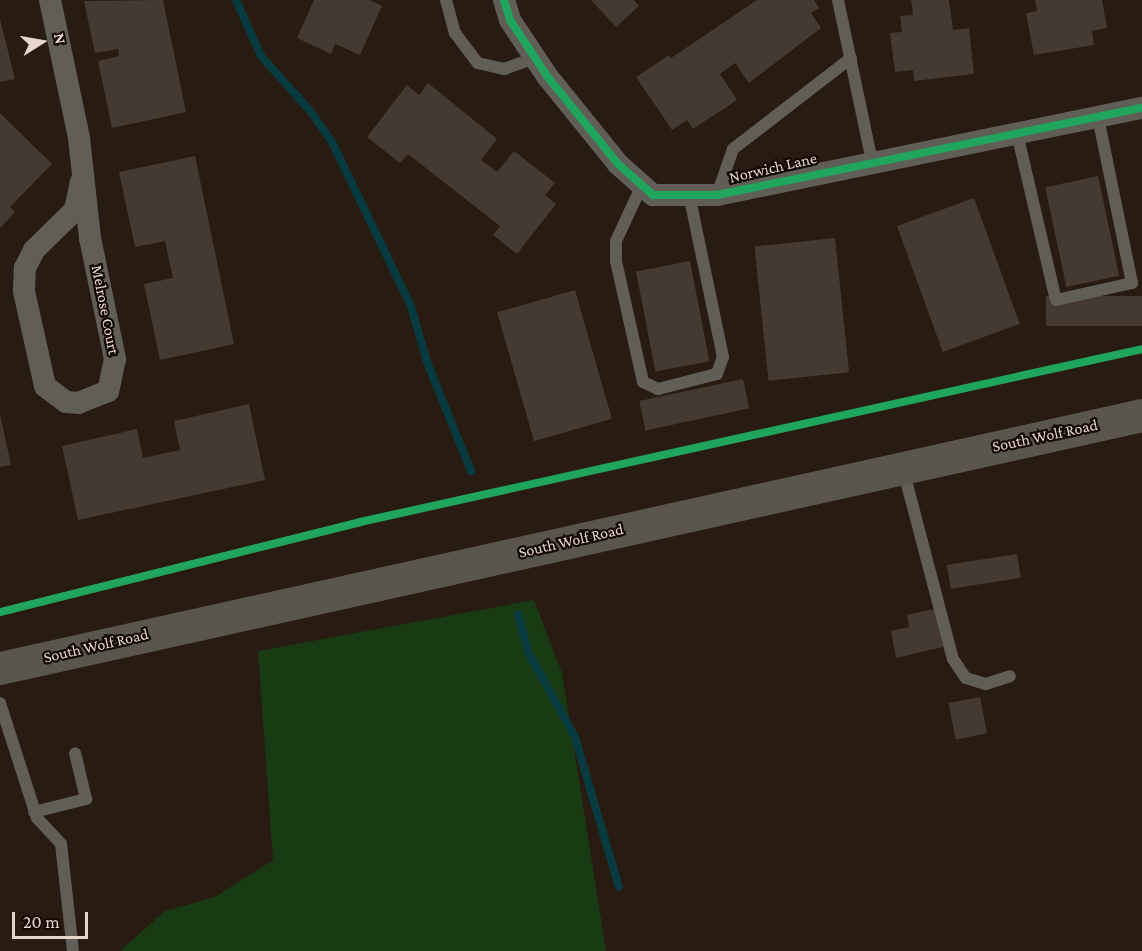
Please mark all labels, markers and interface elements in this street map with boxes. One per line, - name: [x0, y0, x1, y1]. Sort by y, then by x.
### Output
- north arrow: [12, 12, 72, 72]
- text: N: [51, 31, 70, 45]
- street label: Norwich Lane: [727, 149, 819, 187]
- street label: Melrose Court: [87, 264, 123, 356]
- street label: South Wolf Road: [991, 415, 1099, 457]
- street label: South Wolf Road: [517, 520, 625, 562]
- street label: South Wolf Road: [42, 625, 150, 667]
- scale bar: [15, 900, 92, 938]
- text: 20 m: [23, 912, 60, 932]

